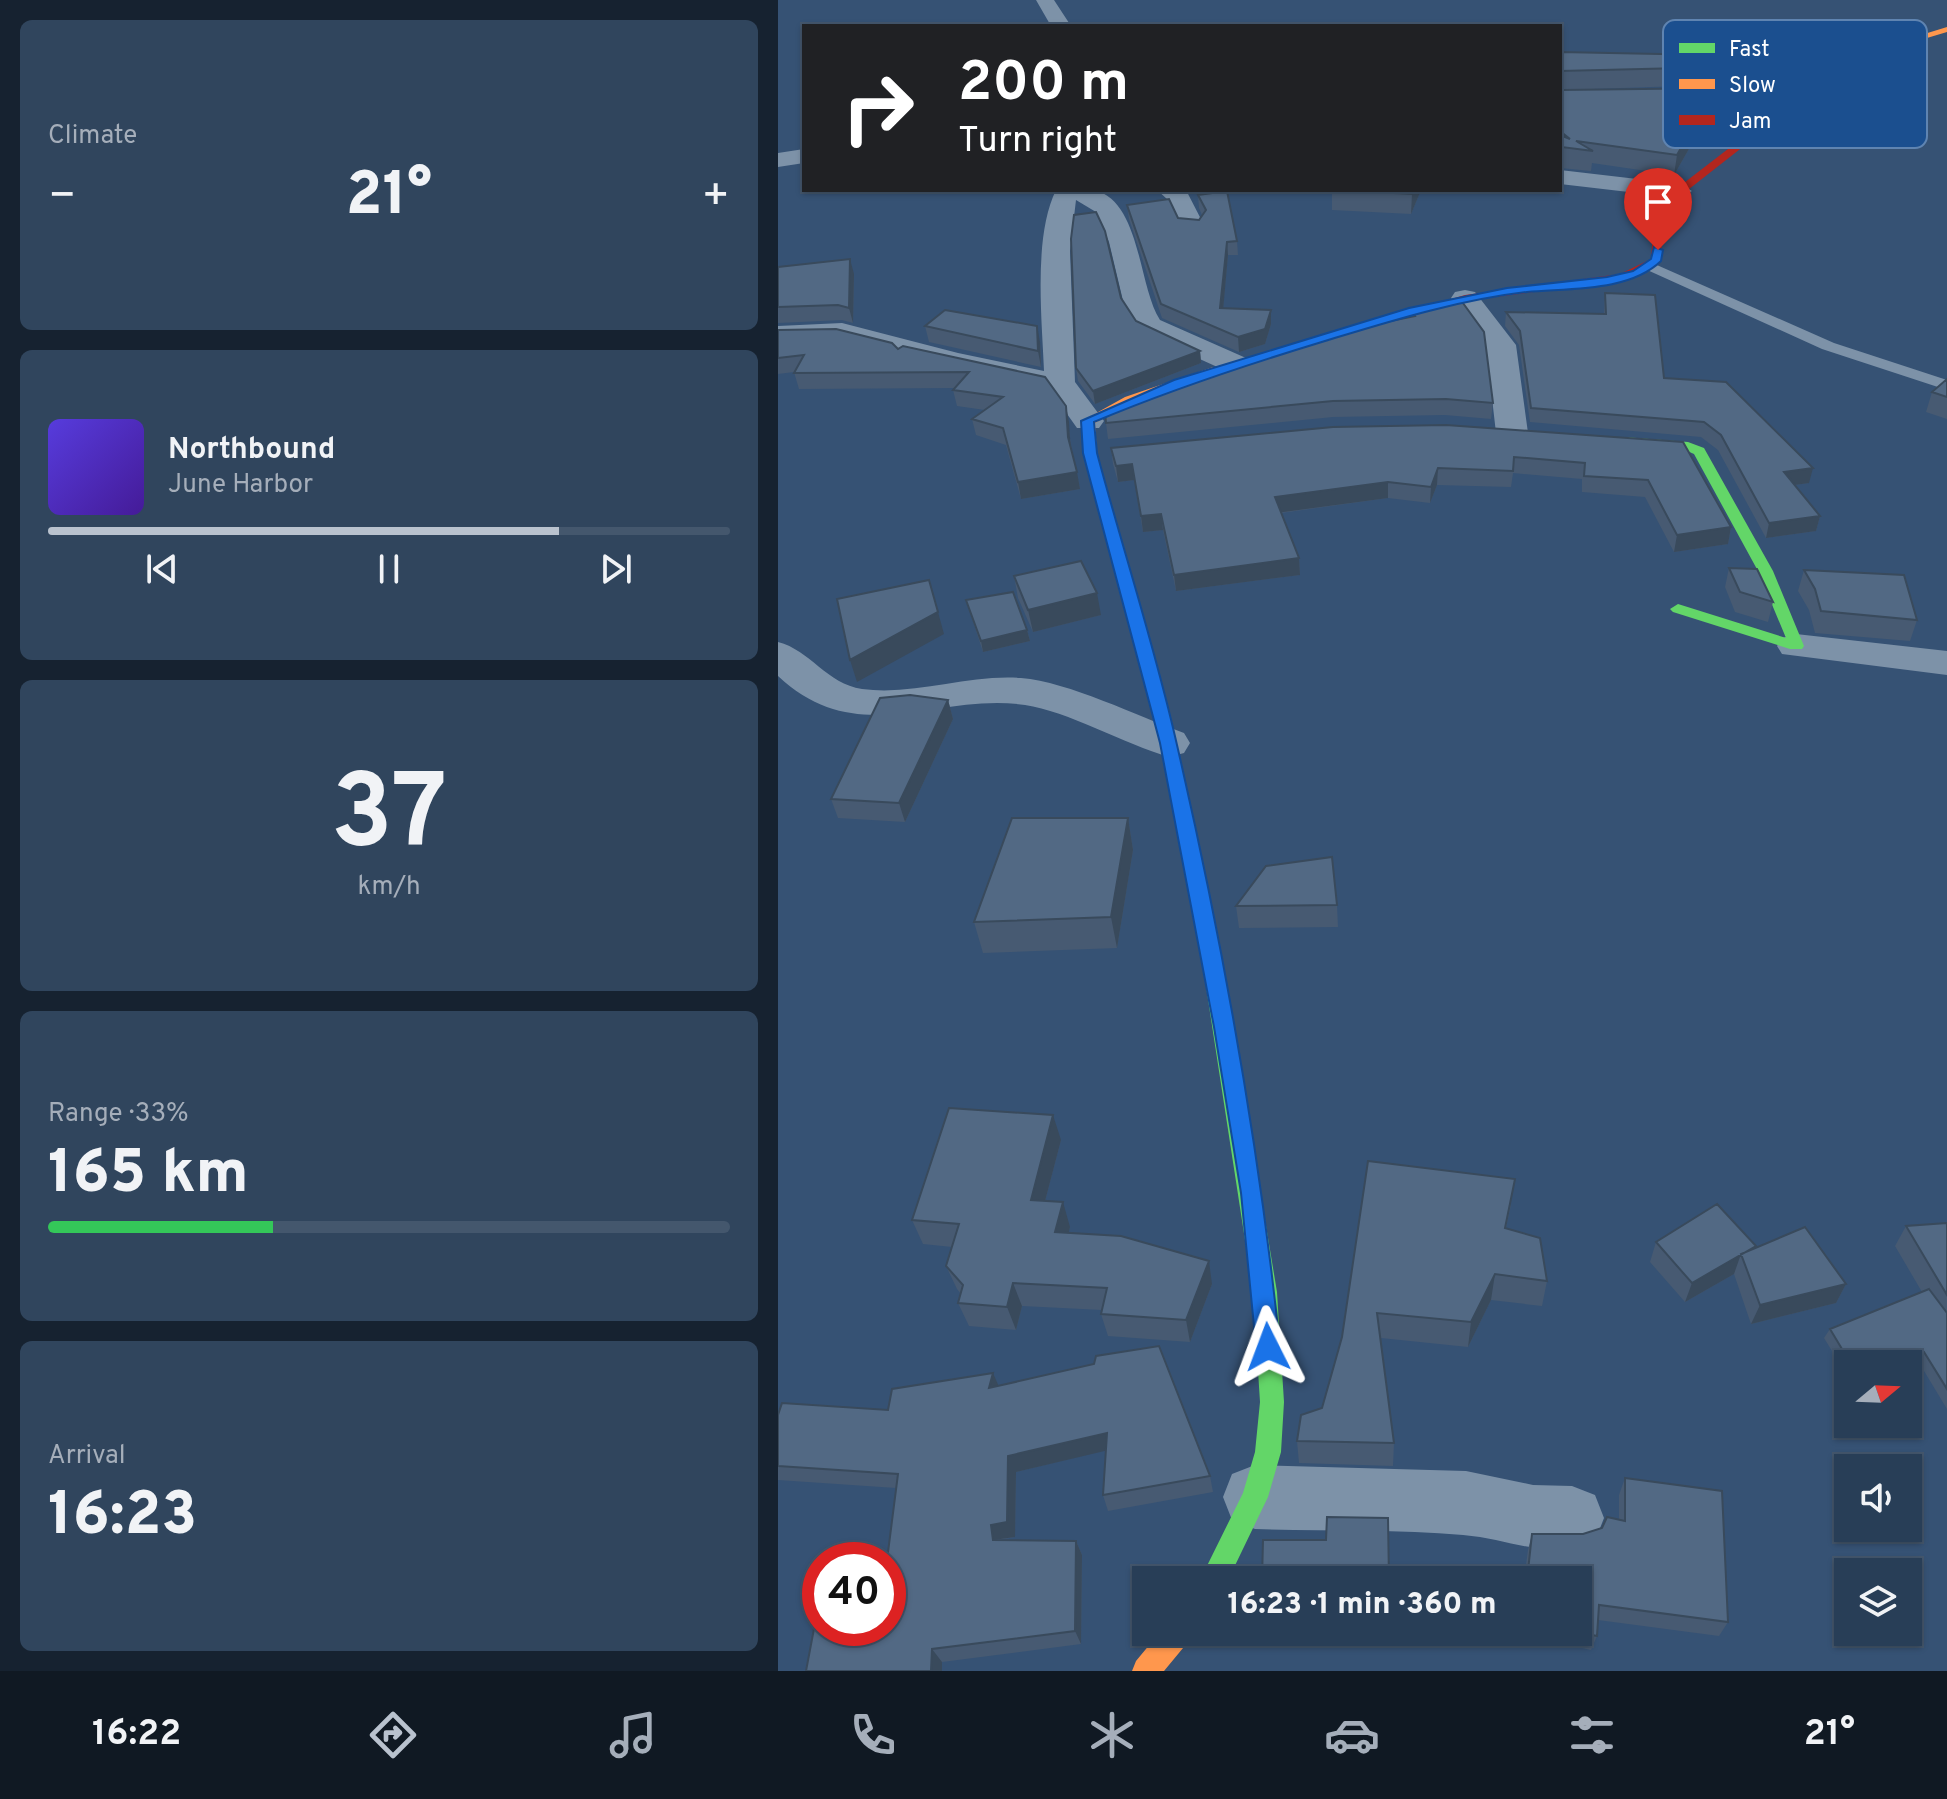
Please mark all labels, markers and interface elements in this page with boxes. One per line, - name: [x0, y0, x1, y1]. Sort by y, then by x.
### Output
- legend: [1663, 20, 1927, 148]
- text: Fast: [1729, 37, 1770, 64]
- text: 200 m: [958, 50, 1129, 120]
- icon: right: [826, 56, 930, 160]
- text: Slow: [1729, 73, 1776, 100]
- text: Jam: [1729, 109, 1772, 136]
- text: Turn right: [958, 119, 1117, 165]
- text: Climate: [48, 120, 137, 153]
- text: 21°: [346, 160, 432, 236]
- pin: [1624, 168, 1692, 250]
- text: −: [48, 170, 76, 226]
- text: +: [702, 170, 730, 226]
- icon: arrive: [1636, 180, 1680, 224]
- text: Northbound: [168, 432, 335, 469]
- text: June Harbor: [168, 469, 313, 502]
- icon: previous: [140, 547, 184, 591]
- icon: pause: [367, 547, 411, 591]
- icon: next: [594, 547, 638, 591]
- text: 37: [331, 753, 447, 885]
- text: km/h: [357, 871, 421, 904]
- text: Range · 33%: [48, 1098, 189, 1131]
- text: 165 km: [48, 1138, 249, 1214]
- position arrow: [1226, 1305, 1310, 1389]
- north arrow: [1834, 1350, 1922, 1438]
- map controls: [1834, 1350, 1922, 1646]
- text: Arrival: [48, 1440, 126, 1473]
- button: sound: [1834, 1454, 1922, 1542]
- text: 16:23: [48, 1480, 197, 1556]
- speed limit sign: 40: [802, 1542, 906, 1646]
- button: layers: [1834, 1558, 1922, 1646]
- text: 16:23 · 1 min · 360 m: [1227, 1587, 1497, 1624]
- icon: directions: [365, 1707, 421, 1763]
- icon: music: [605, 1707, 661, 1763]
- icon: phone: [845, 1707, 901, 1763]
- icon: climate: [1084, 1707, 1140, 1763]
- icon: car: [1324, 1707, 1380, 1763]
- icon: filters: [1564, 1707, 1620, 1763]
- text: 16:22: [92, 1712, 181, 1758]
- text: 21°: [1804, 1712, 1855, 1758]

